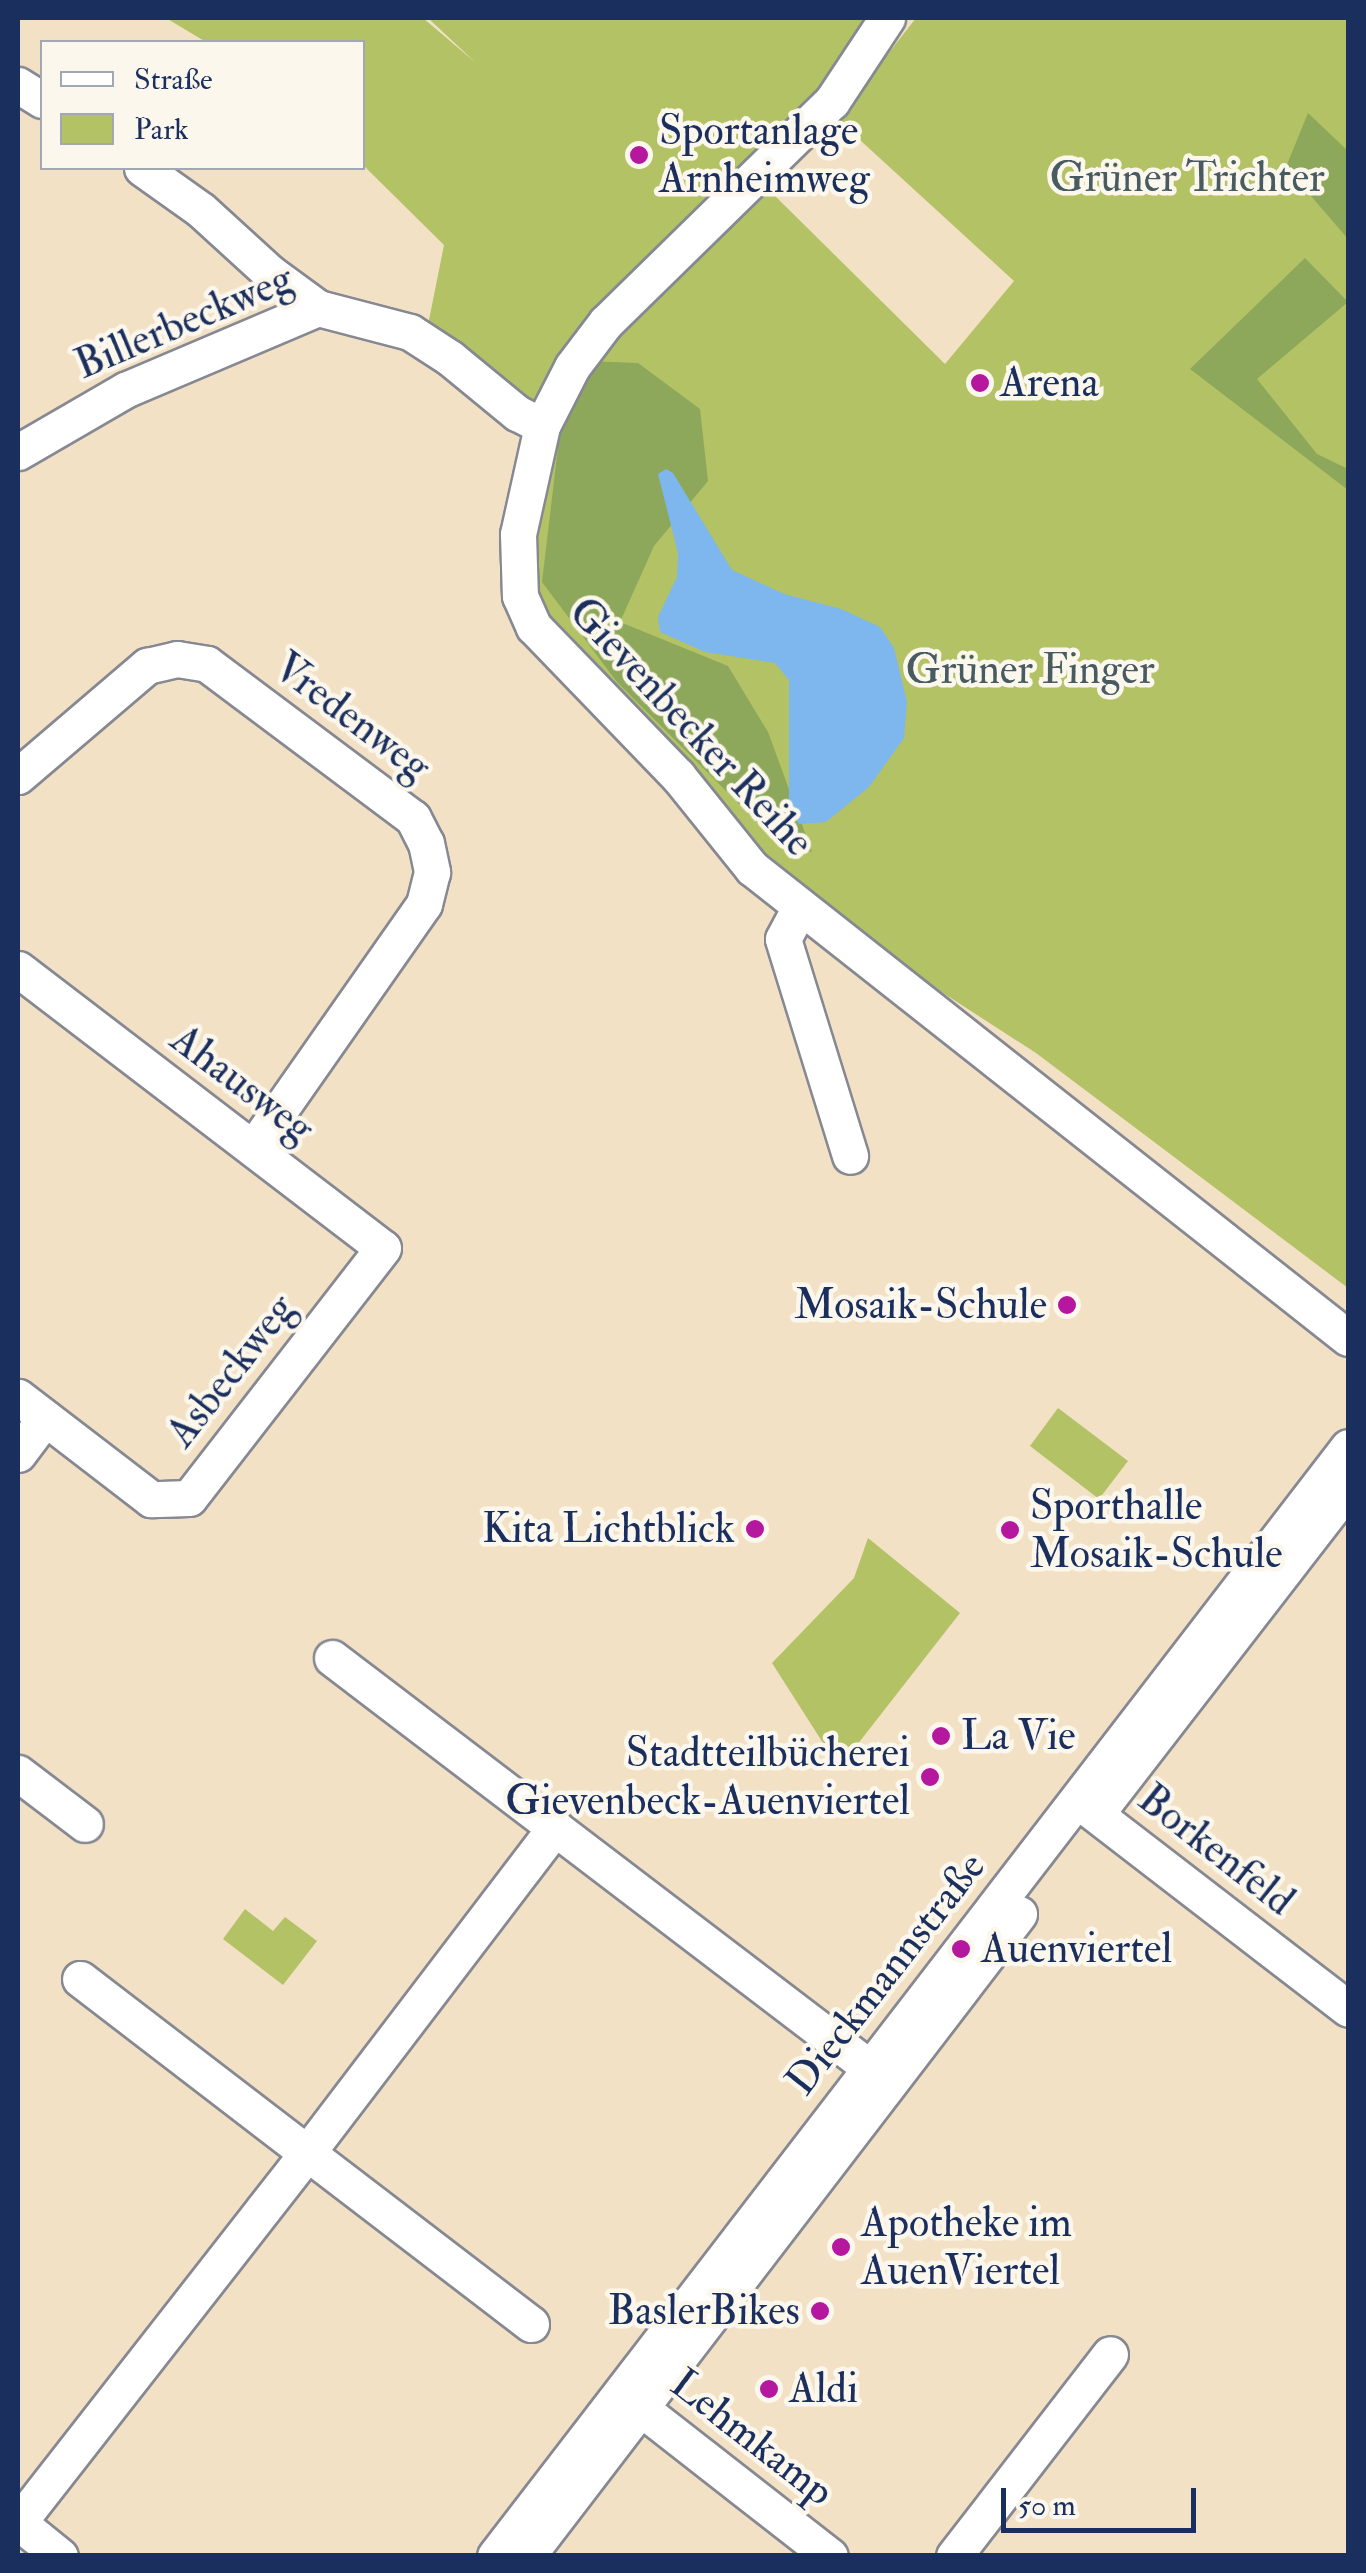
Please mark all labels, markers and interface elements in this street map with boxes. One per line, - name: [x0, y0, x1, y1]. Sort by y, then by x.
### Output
- legend: [40, 40, 365, 170]
- text: Straße: [134, 61, 213, 98]
- place label: Sportanlage Arnheimweg: [659, 106, 870, 204]
- text: Park: [134, 111, 189, 148]
- marker: Sportanlage Arnheimweg: [628, 144, 650, 166]
- park label: Grüner Trichter: [1049, 153, 1325, 203]
- street label: Billerbeckweg: [67, 254, 301, 390]
- place label: Arena: [1000, 358, 1099, 408]
- marker: Arena: [969, 372, 991, 394]
- street label: Gievenbecker Reihe: [558, 587, 824, 867]
- street label: Vredenweg: [264, 642, 440, 792]
- park label: Grüner Finger: [905, 645, 1155, 695]
- street label: Ahausweg: [161, 1014, 323, 1154]
- place label: Mosaik-Schule: [794, 1280, 1047, 1330]
- street label: Asbeckweg: [156, 1285, 306, 1457]
- marker: Mosaik-Schule: [1056, 1294, 1078, 1316]
- place label: Sporthalle Mosaik-Schule: [1030, 1481, 1283, 1580]
- place label: Kita Lichtblick: [482, 1504, 735, 1554]
- marker: Kita Lichtblick: [744, 1518, 766, 1540]
- marker: Sporthalle Mosaik-Schule: [999, 1519, 1021, 1541]
- place label: La Vie: [961, 1711, 1076, 1761]
- marker: La Vie: [930, 1725, 952, 1747]
- place label: Stadtteilbücherei Gievenbeck-Auenviertel: [505, 1728, 910, 1826]
- marker: Stadtteilbücherei Gievenbeck-Auenviertel: [919, 1766, 941, 1788]
- street label: Borkenfeld: [1128, 1773, 1304, 1927]
- street label: Dieckmannstraße: [776, 1843, 996, 2105]
- place label: Auenviertel: [981, 1924, 1172, 1974]
- marker: Auenviertel: [950, 1938, 972, 1960]
- place label: Apotheke im AuenViertel: [861, 2198, 1072, 2296]
- marker: Apotheke im AuenViertel: [830, 2236, 852, 2258]
- place label: BaslerBikes: [608, 2286, 800, 2336]
- marker: BaslerBikes: [809, 2300, 831, 2322]
- street label: Lehmkamp: [660, 2359, 844, 2517]
- place label: Aldi: [789, 2364, 858, 2414]
- marker: Aldi: [758, 2378, 780, 2400]
- scale bar: [1006, 2468, 1201, 2530]
- text: 50 m: [1018, 2487, 1076, 2524]

